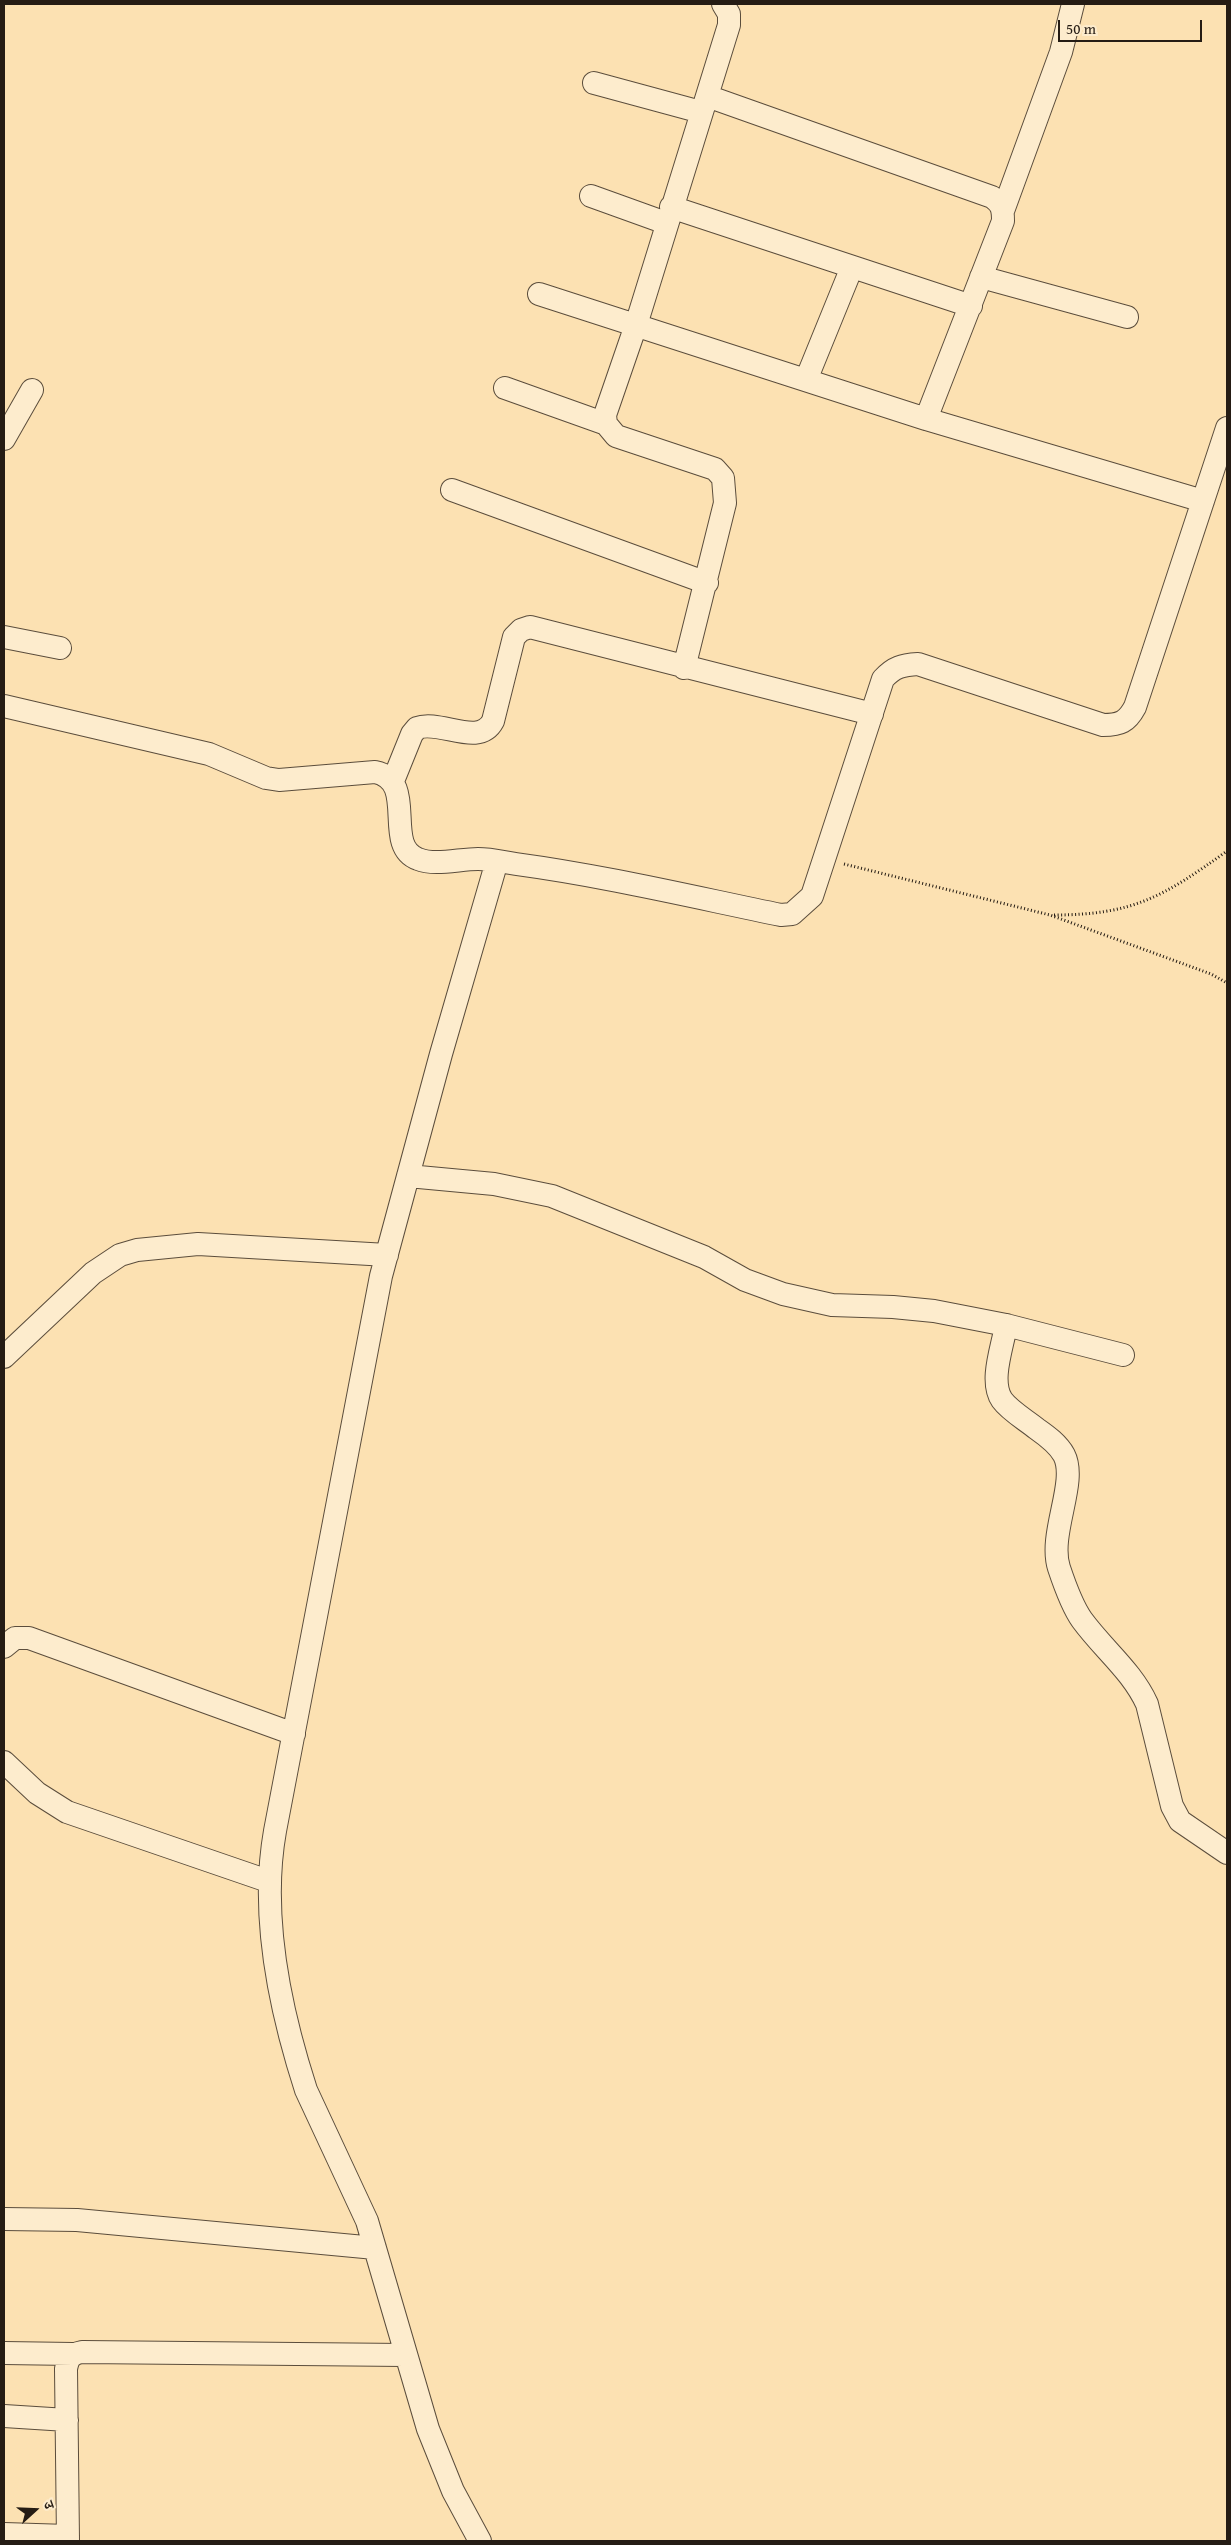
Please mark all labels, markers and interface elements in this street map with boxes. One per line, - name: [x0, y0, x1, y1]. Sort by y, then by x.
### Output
- scale bar: [1061, 10, 1205, 42]
- text: 50 m: [1066, 18, 1096, 39]
- north arrow: [10, 2485, 60, 2535]
- text: उ: [38, 2498, 60, 2512]

